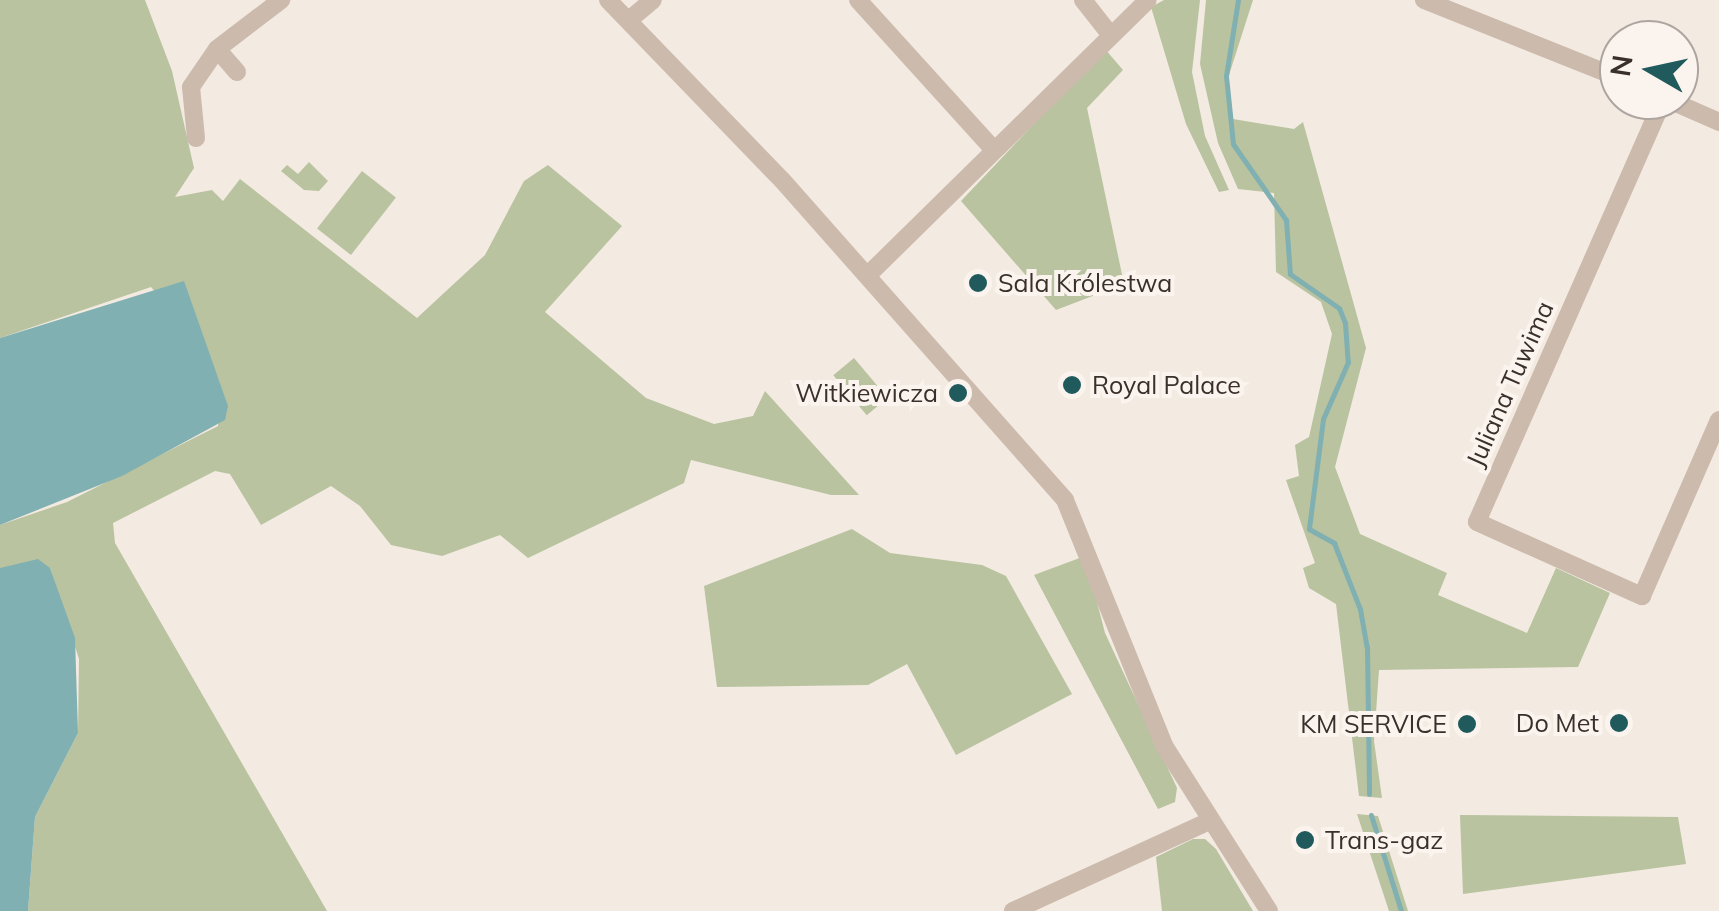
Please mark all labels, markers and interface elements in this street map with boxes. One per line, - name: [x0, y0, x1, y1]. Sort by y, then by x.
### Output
- north arrow: [1599, 20, 1699, 120]
- text: N: [1602, 52, 1640, 79]
- place label: Sala Królestwa: [998, 268, 1172, 298]
- marker: Sala Królestwa: [967, 272, 989, 294]
- street label: Juliana Tuwima: [1460, 297, 1560, 471]
- place label: Royal Palace: [1092, 370, 1241, 400]
- marker: Royal Palace: [1061, 374, 1083, 396]
- place label: Witkiewicza: [795, 378, 938, 408]
- marker: Witkiewicza: [947, 382, 969, 404]
- place label: Do Met: [1516, 708, 1599, 738]
- place label: KM SERVICE: [1300, 709, 1447, 739]
- marker: Do Met: [1608, 712, 1630, 734]
- marker: KM SERVICE: [1456, 713, 1478, 735]
- place label: Trans-gaz: [1325, 825, 1443, 855]
- marker: Trans-gaz: [1294, 829, 1316, 851]

